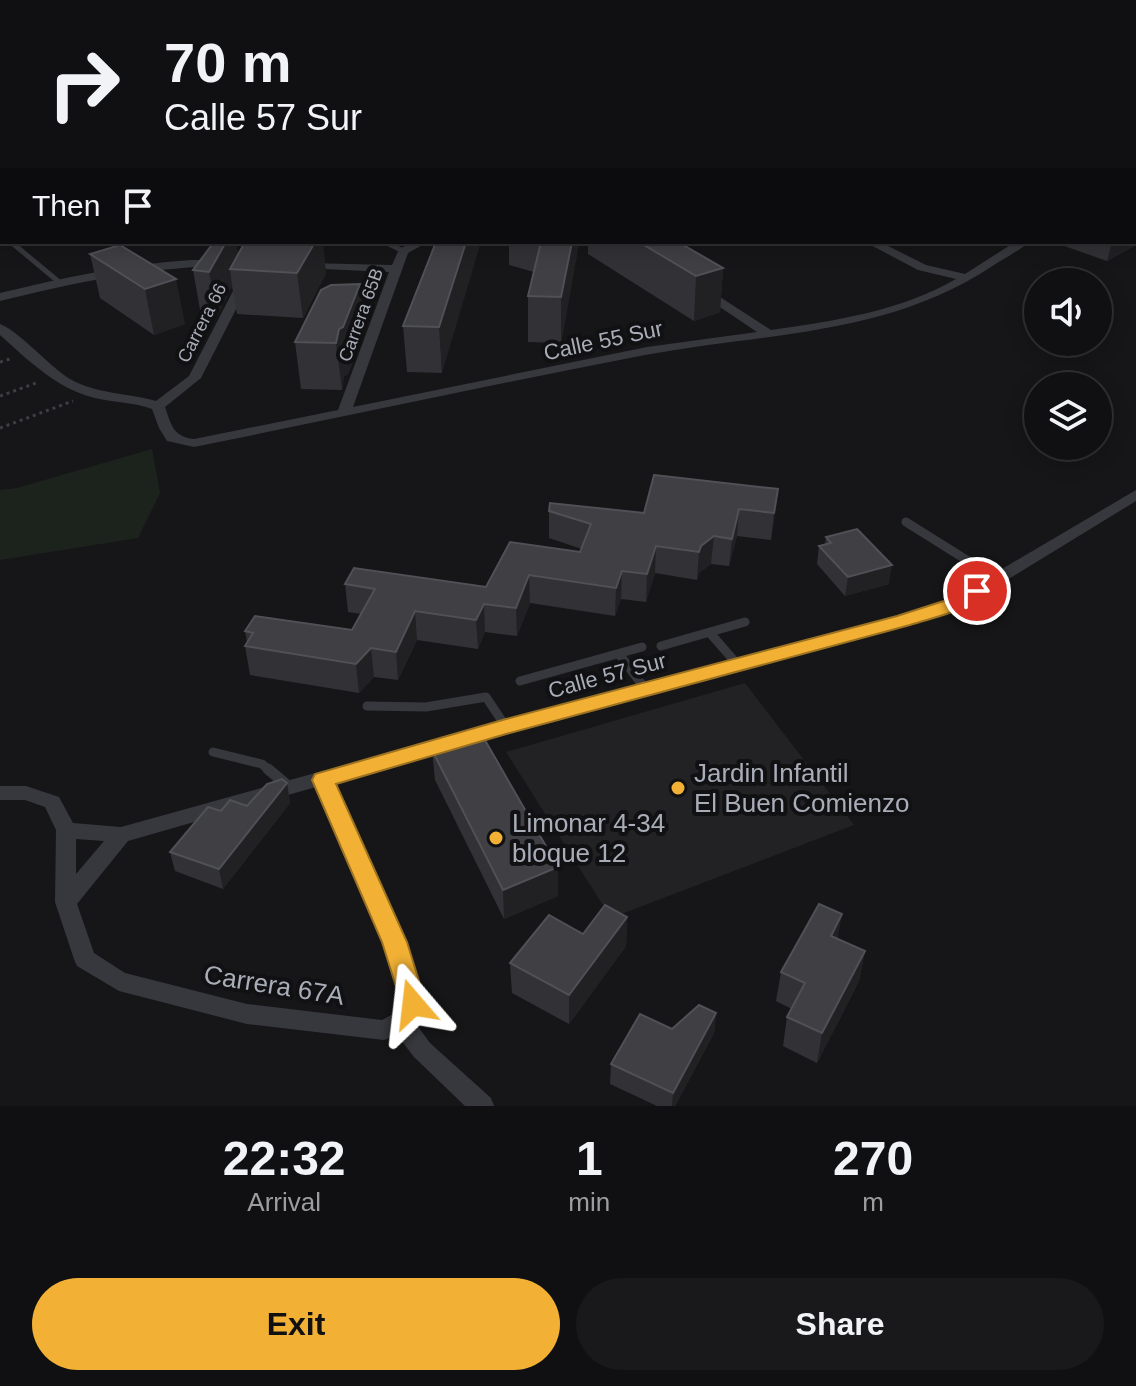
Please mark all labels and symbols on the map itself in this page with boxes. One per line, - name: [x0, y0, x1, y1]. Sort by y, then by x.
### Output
- street label: Carrera 65B: [335, 266, 387, 364]
- street label: Carrera 66: [174, 280, 230, 366]
- street label: Calle 55 Sur: [541, 316, 665, 365]
- pin: [943, 557, 1011, 625]
- street label: Calle 57 Sur: [545, 648, 669, 703]
- place label: Jardin Infantil El Buen Comienzo: [694, 758, 909, 818]
- marker: Jardin Infantil El Buen Comienzo: [669, 779, 687, 797]
- place label: Limonar 4-34 bloque 12: [512, 808, 665, 868]
- marker: Limonar 4-34 bloque 12: [487, 829, 505, 847]
- street label: Carrera 67A: [202, 959, 347, 1011]
- position arrow: [371, 962, 455, 1046]

